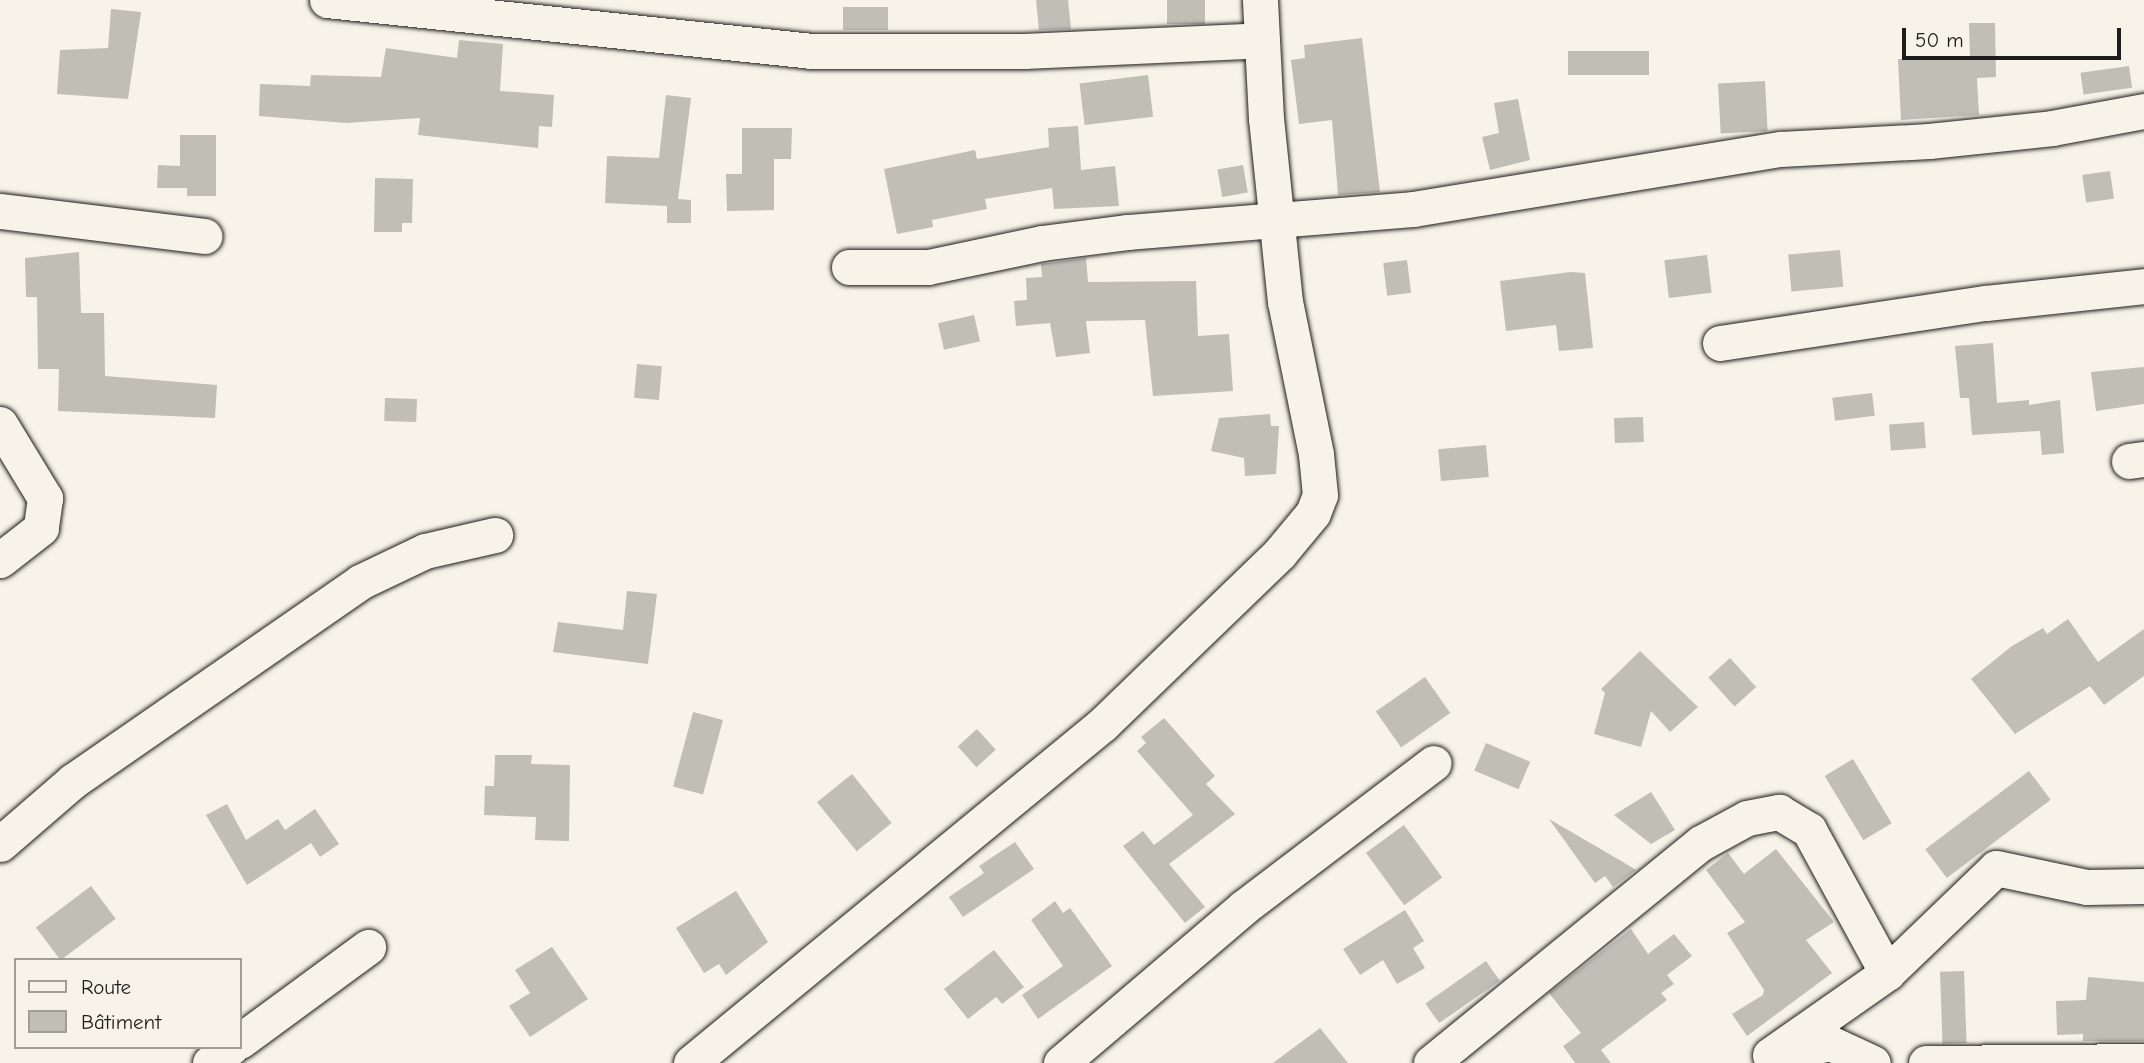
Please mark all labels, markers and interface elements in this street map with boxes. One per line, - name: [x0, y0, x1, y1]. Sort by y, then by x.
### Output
- scale bar: [1906, 14, 2125, 58]
- text: 50 m: [1915, 28, 1964, 52]
- legend: [14, 958, 242, 1049]
- text: Route: [81, 975, 131, 999]
- text: Bâtiment: [81, 1010, 161, 1034]

